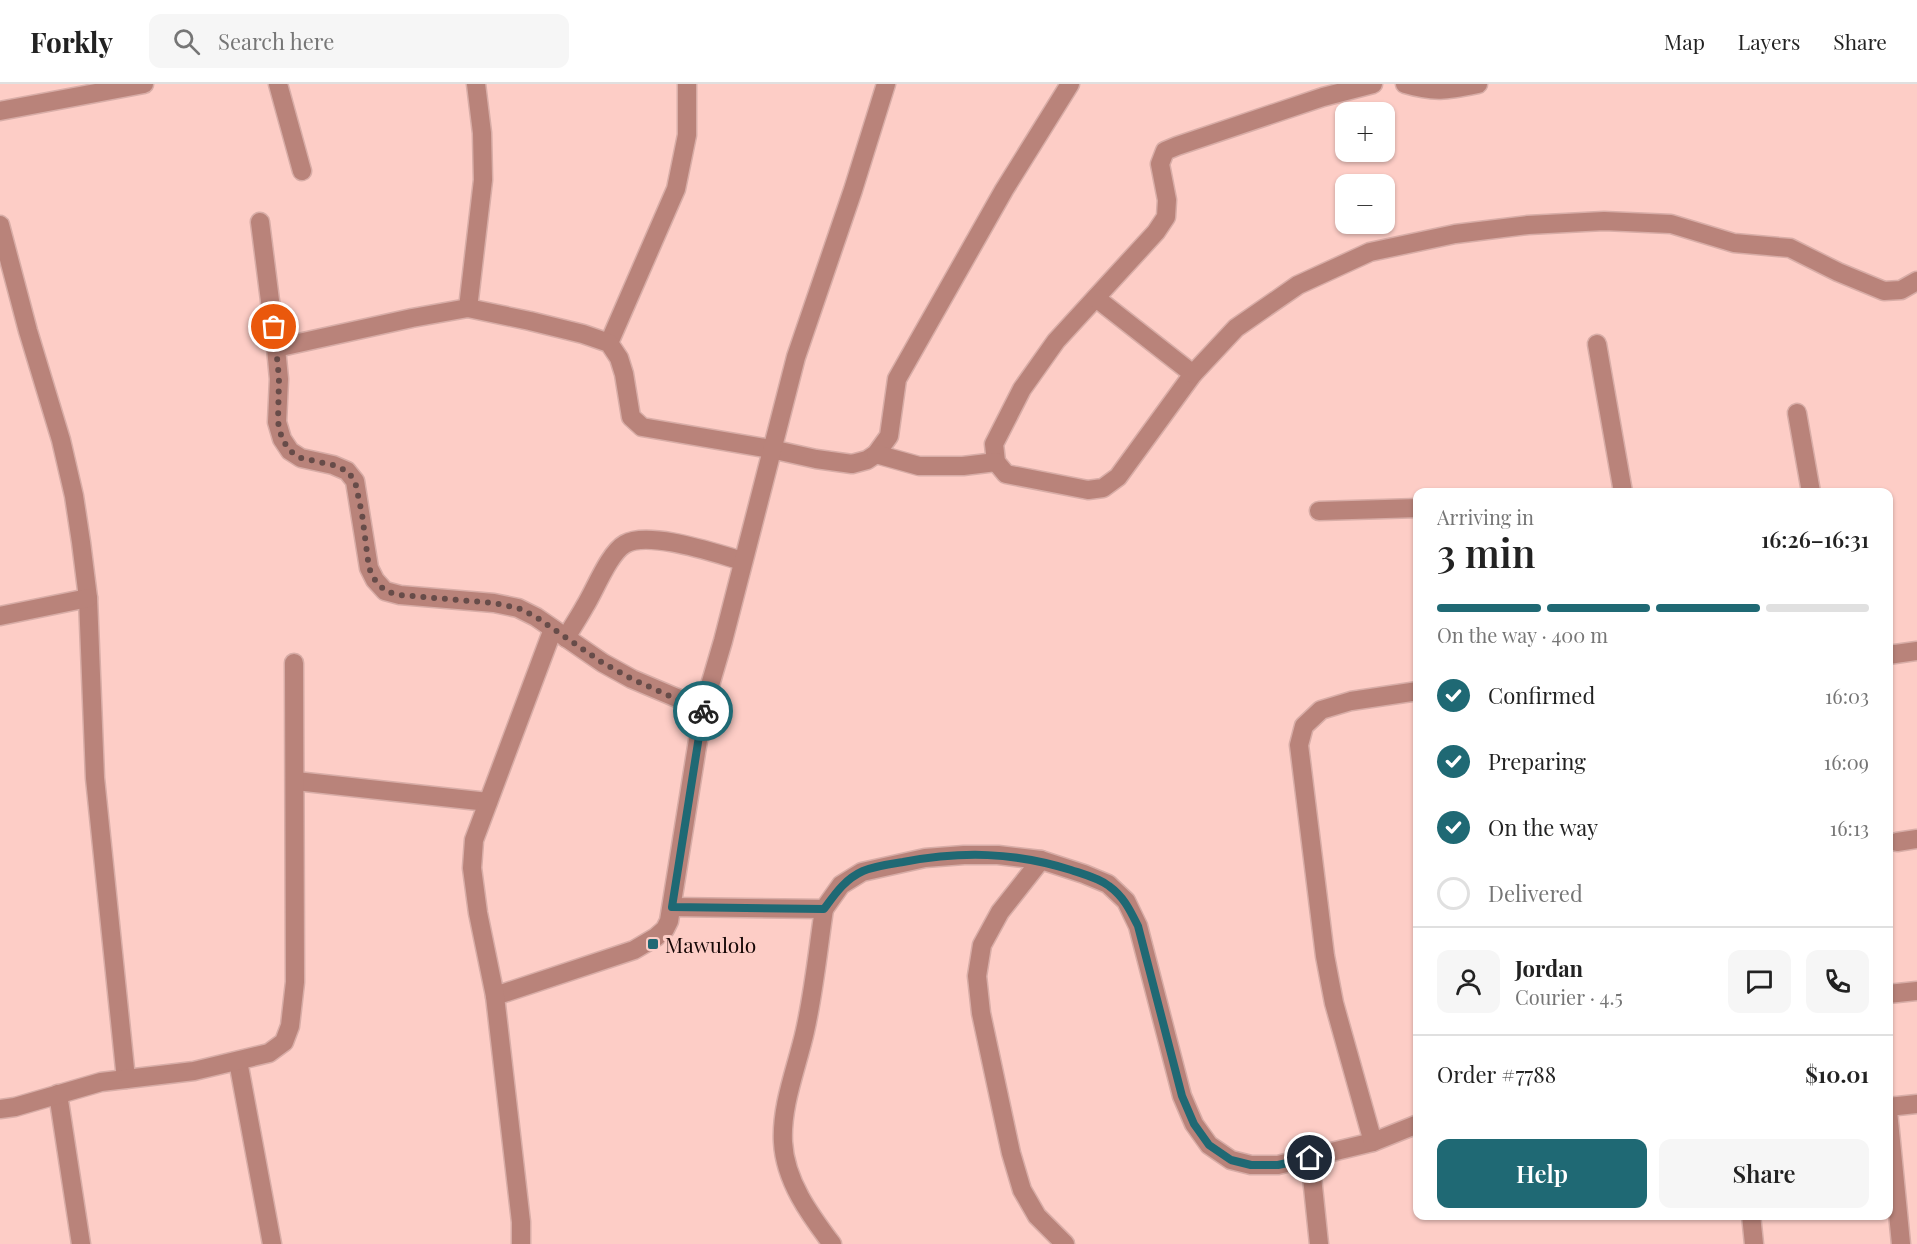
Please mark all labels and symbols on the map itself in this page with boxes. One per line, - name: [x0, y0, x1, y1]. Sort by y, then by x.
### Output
- pin: [248, 301, 299, 352]
- courier: [673, 681, 733, 741]
- place label: Mawulolo: [665, 930, 756, 958]
- marker: Mawulolo: [646, 937, 660, 951]
- pin: [1284, 1132, 1335, 1183]

